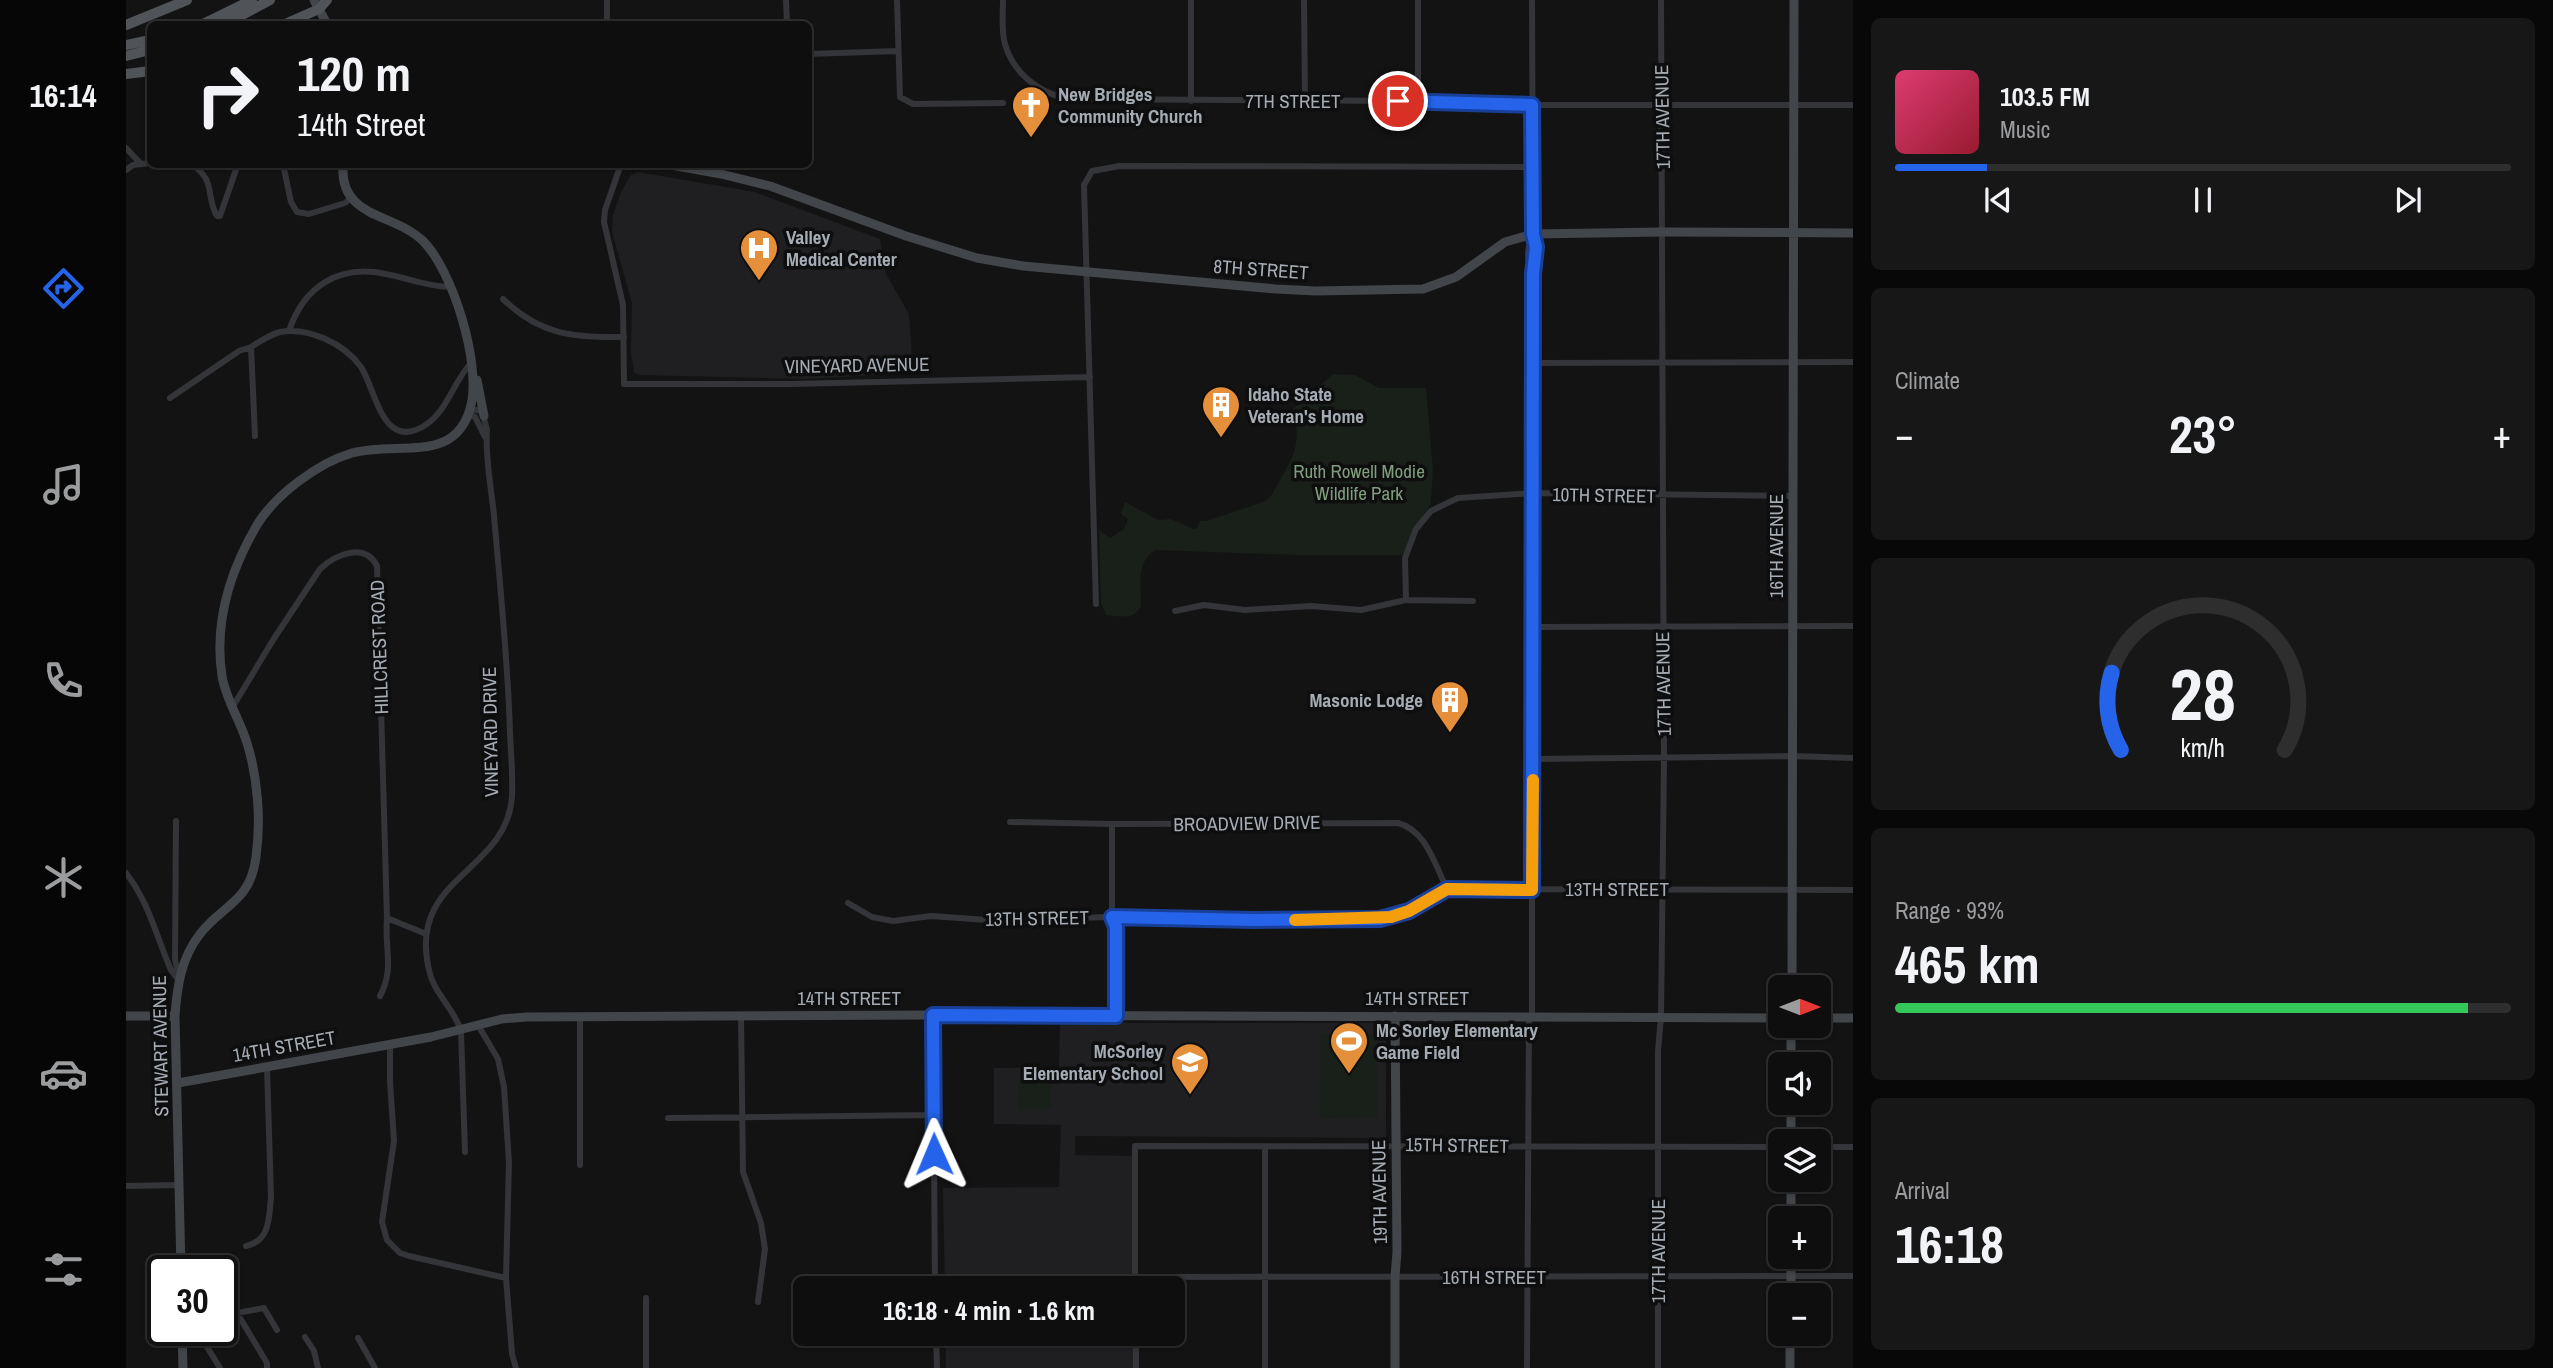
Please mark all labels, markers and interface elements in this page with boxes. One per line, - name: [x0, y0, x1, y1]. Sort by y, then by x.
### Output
- text: 120 m: [297, 40, 411, 106]
- icon: right: [182, 49, 273, 140]
- street label: 17TH AVENUE: [1648, 65, 1676, 169]
- pin: [1368, 71, 1428, 131]
- text: 16:14: [29, 74, 97, 117]
- text: 103.5 FM: [2000, 79, 2090, 114]
- place label: New Bridges Community Church: [1058, 81, 1203, 129]
- icon: arrive: [1379, 82, 1417, 120]
- church icon: New Bridges Community Church: [1010, 84, 1052, 139]
- street label: 7TH STREET: [1245, 88, 1341, 114]
- text: 14th Street: [297, 103, 425, 146]
- text: Music: [2000, 114, 2050, 145]
- icon: previous: [1979, 181, 2017, 219]
- icon: pause: [2184, 181, 2222, 219]
- icon: next: [2389, 181, 2427, 219]
- place label: Valley Medical Center: [786, 224, 897, 272]
- hospital icon: Valley Medical Center: [738, 227, 780, 282]
- street label: 8TH STREET: [1213, 253, 1310, 285]
- icon: directions: [39, 264, 88, 313]
- street label: VINEYARD AVENUE: [784, 351, 930, 379]
- text: Climate: [1895, 365, 1960, 396]
- place label: Idaho State Veteran's Home: [1248, 381, 1364, 429]
- building icon: Idaho State Veteran's Home: [1200, 384, 1242, 439]
- text: 23°: [2169, 399, 2237, 469]
- text: −: [1895, 409, 1913, 460]
- text: +: [2493, 409, 2511, 460]
- park label: Ruth Rowell Modie Wildlife Park: [1293, 458, 1425, 506]
- icon: music: [39, 460, 88, 509]
- street label: 10TH STREET: [1552, 481, 1657, 509]
- street label: 16TH AVENUE: [1763, 494, 1789, 598]
- street label: HILLCREST ROAD: [364, 579, 394, 715]
- street label: 17TH AVENUE: [1649, 632, 1677, 736]
- text: 28: [2170, 645, 2236, 743]
- icon: phone: [39, 656, 88, 705]
- street label: VINEYARD DRIVE: [476, 667, 504, 797]
- building icon: Masonic Lodge: [1429, 679, 1471, 734]
- place label: Masonic Lodge: [1310, 687, 1423, 713]
- text: km/h: [2181, 731, 2225, 765]
- street label: BROADVIEW DRIVE: [1173, 809, 1321, 837]
- icon: climate: [39, 853, 88, 902]
- street label: 13TH STREET: [1565, 876, 1669, 902]
- text: Range · 93%: [1895, 895, 2004, 926]
- street label: 13TH STREET: [985, 904, 1090, 932]
- text: 465 km: [1895, 929, 2040, 999]
- street label: STEWART AVENUE: [146, 975, 174, 1117]
- north arrow: [1768, 975, 1830, 1038]
- map controls: [1768, 975, 1831, 1346]
- street label: 14TH STREET: [797, 985, 901, 1011]
- street label: 14TH STREET: [1365, 985, 1469, 1011]
- place label: Mc Sorley Elementary Game Field: [1376, 1017, 1538, 1065]
- sports icon: Mc Sorley Elementary Game Field: [1328, 1020, 1370, 1075]
- street label: 14TH STREET: [231, 1024, 338, 1068]
- place label: McSorley Elementary School: [1023, 1038, 1163, 1086]
- school or university icon: McSorley Elementary School: [1169, 1041, 1211, 1096]
- icon: car: [39, 1049, 88, 1098]
- button: sound: [1768, 1052, 1831, 1115]
- position arrow: [897, 1117, 971, 1191]
- button: layers: [1768, 1129, 1831, 1192]
- street label: 15TH STREET: [1405, 1131, 1510, 1159]
- street label: 19TH AVENUE: [1365, 1140, 1393, 1244]
- text: Arrival: [1895, 1175, 1950, 1206]
- street label: 17TH AVENUE: [1645, 1199, 1671, 1303]
- button: +: [1768, 1206, 1831, 1269]
- text: 16:18: [1895, 1209, 2004, 1279]
- icon: filters: [39, 1245, 88, 1294]
- speed limit sign: 30: [147, 1255, 238, 1346]
- street label: 16TH STREET: [1442, 1264, 1546, 1290]
- button: −: [1768, 1283, 1831, 1346]
- text: 16:18 · 4 min · 1.6 km: [883, 1293, 1095, 1328]

